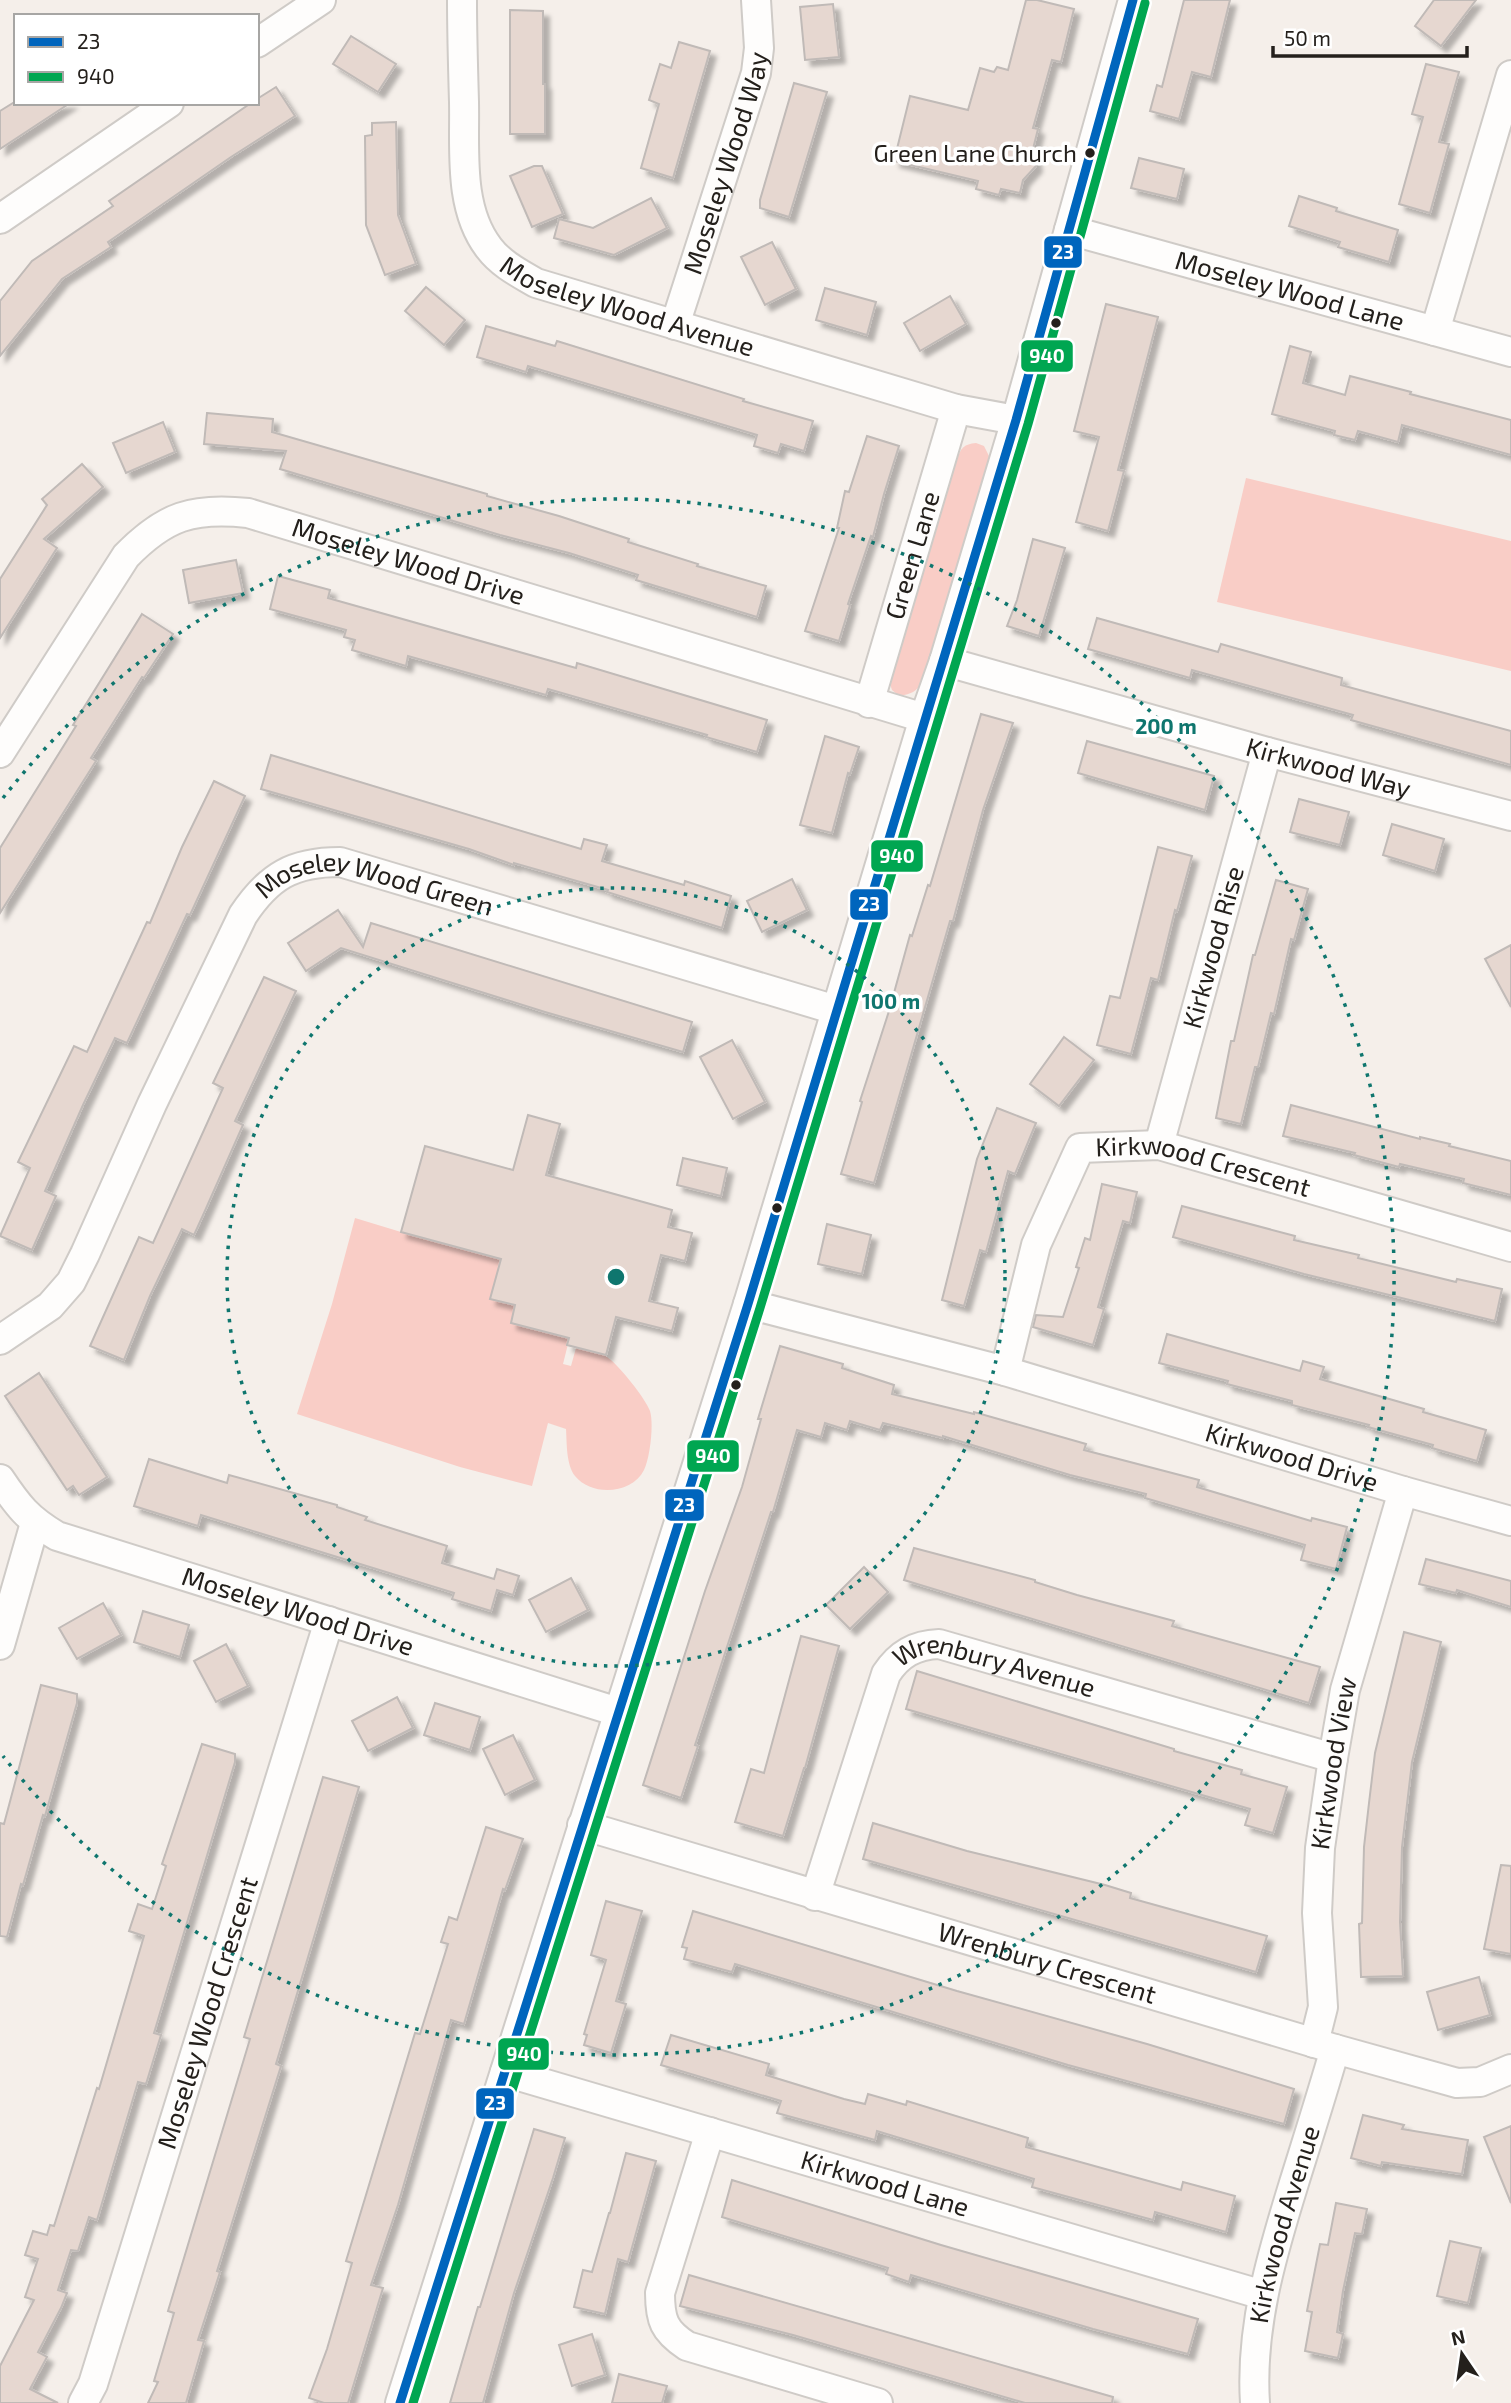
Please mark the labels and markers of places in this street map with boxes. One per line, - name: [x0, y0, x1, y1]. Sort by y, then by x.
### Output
- place label: Green Lane Church: [874, 138, 1077, 167]
- marker: Green Lane Church: [1083, 146, 1097, 160]
- unlabelled marker: [1049, 316, 1063, 330]
- unlabelled marker: [770, 1201, 784, 1215]
- centre of rings: [604, 1265, 628, 1289]
- unlabelled marker: [729, 1378, 743, 1392]

